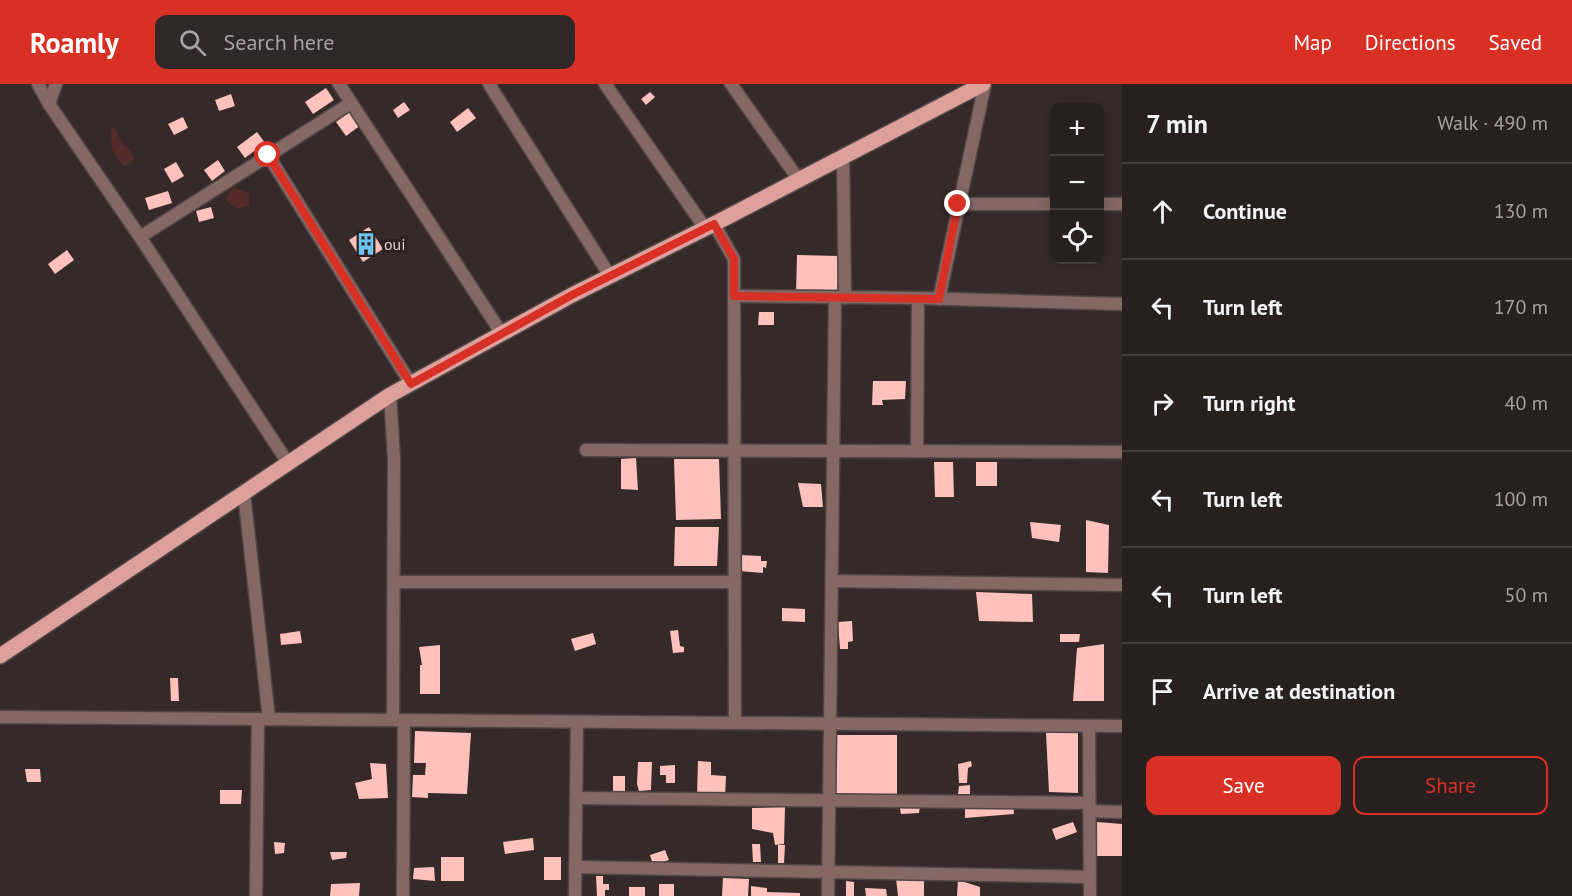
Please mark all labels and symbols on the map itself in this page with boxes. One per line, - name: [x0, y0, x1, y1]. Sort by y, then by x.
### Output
- route start: [254, 141, 280, 167]
- route end: [944, 190, 970, 216]
- building icon: oui: [353, 231, 379, 257]
- place label: oui: [384, 234, 406, 254]

